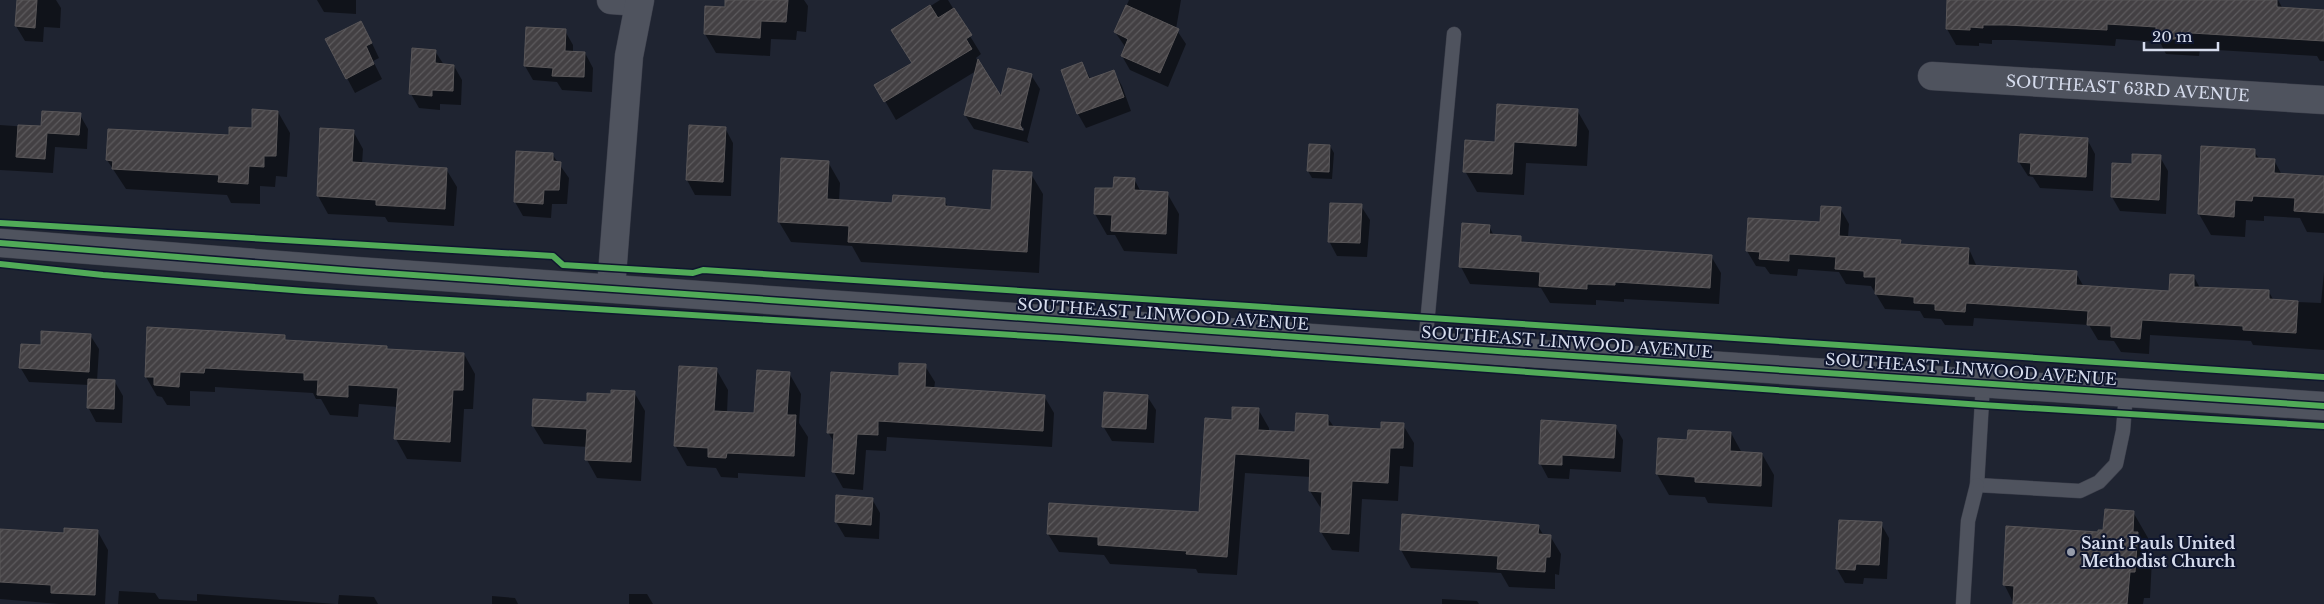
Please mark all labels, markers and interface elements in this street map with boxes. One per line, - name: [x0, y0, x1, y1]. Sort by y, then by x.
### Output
- scale bar: [2144, 20, 2218, 52]
- text: 20 m: [2152, 27, 2192, 46]
- street label: SOUTHEAST 63RD AVENUE: [2005, 71, 2250, 105]
- street label: SOUTHEAST LINWOOD AVENUE: [1017, 294, 1309, 334]
- street label: SOUTHEAST LINWOOD AVENUE: [1421, 322, 1713, 362]
- street label: SOUTHEAST LINWOOD AVENUE: [1825, 349, 2117, 389]
- place label: Saint Pauls United Methodist Church: [2081, 533, 2236, 571]
- marker: Saint Pauls United Methodist Church: [2065, 546, 2077, 558]

